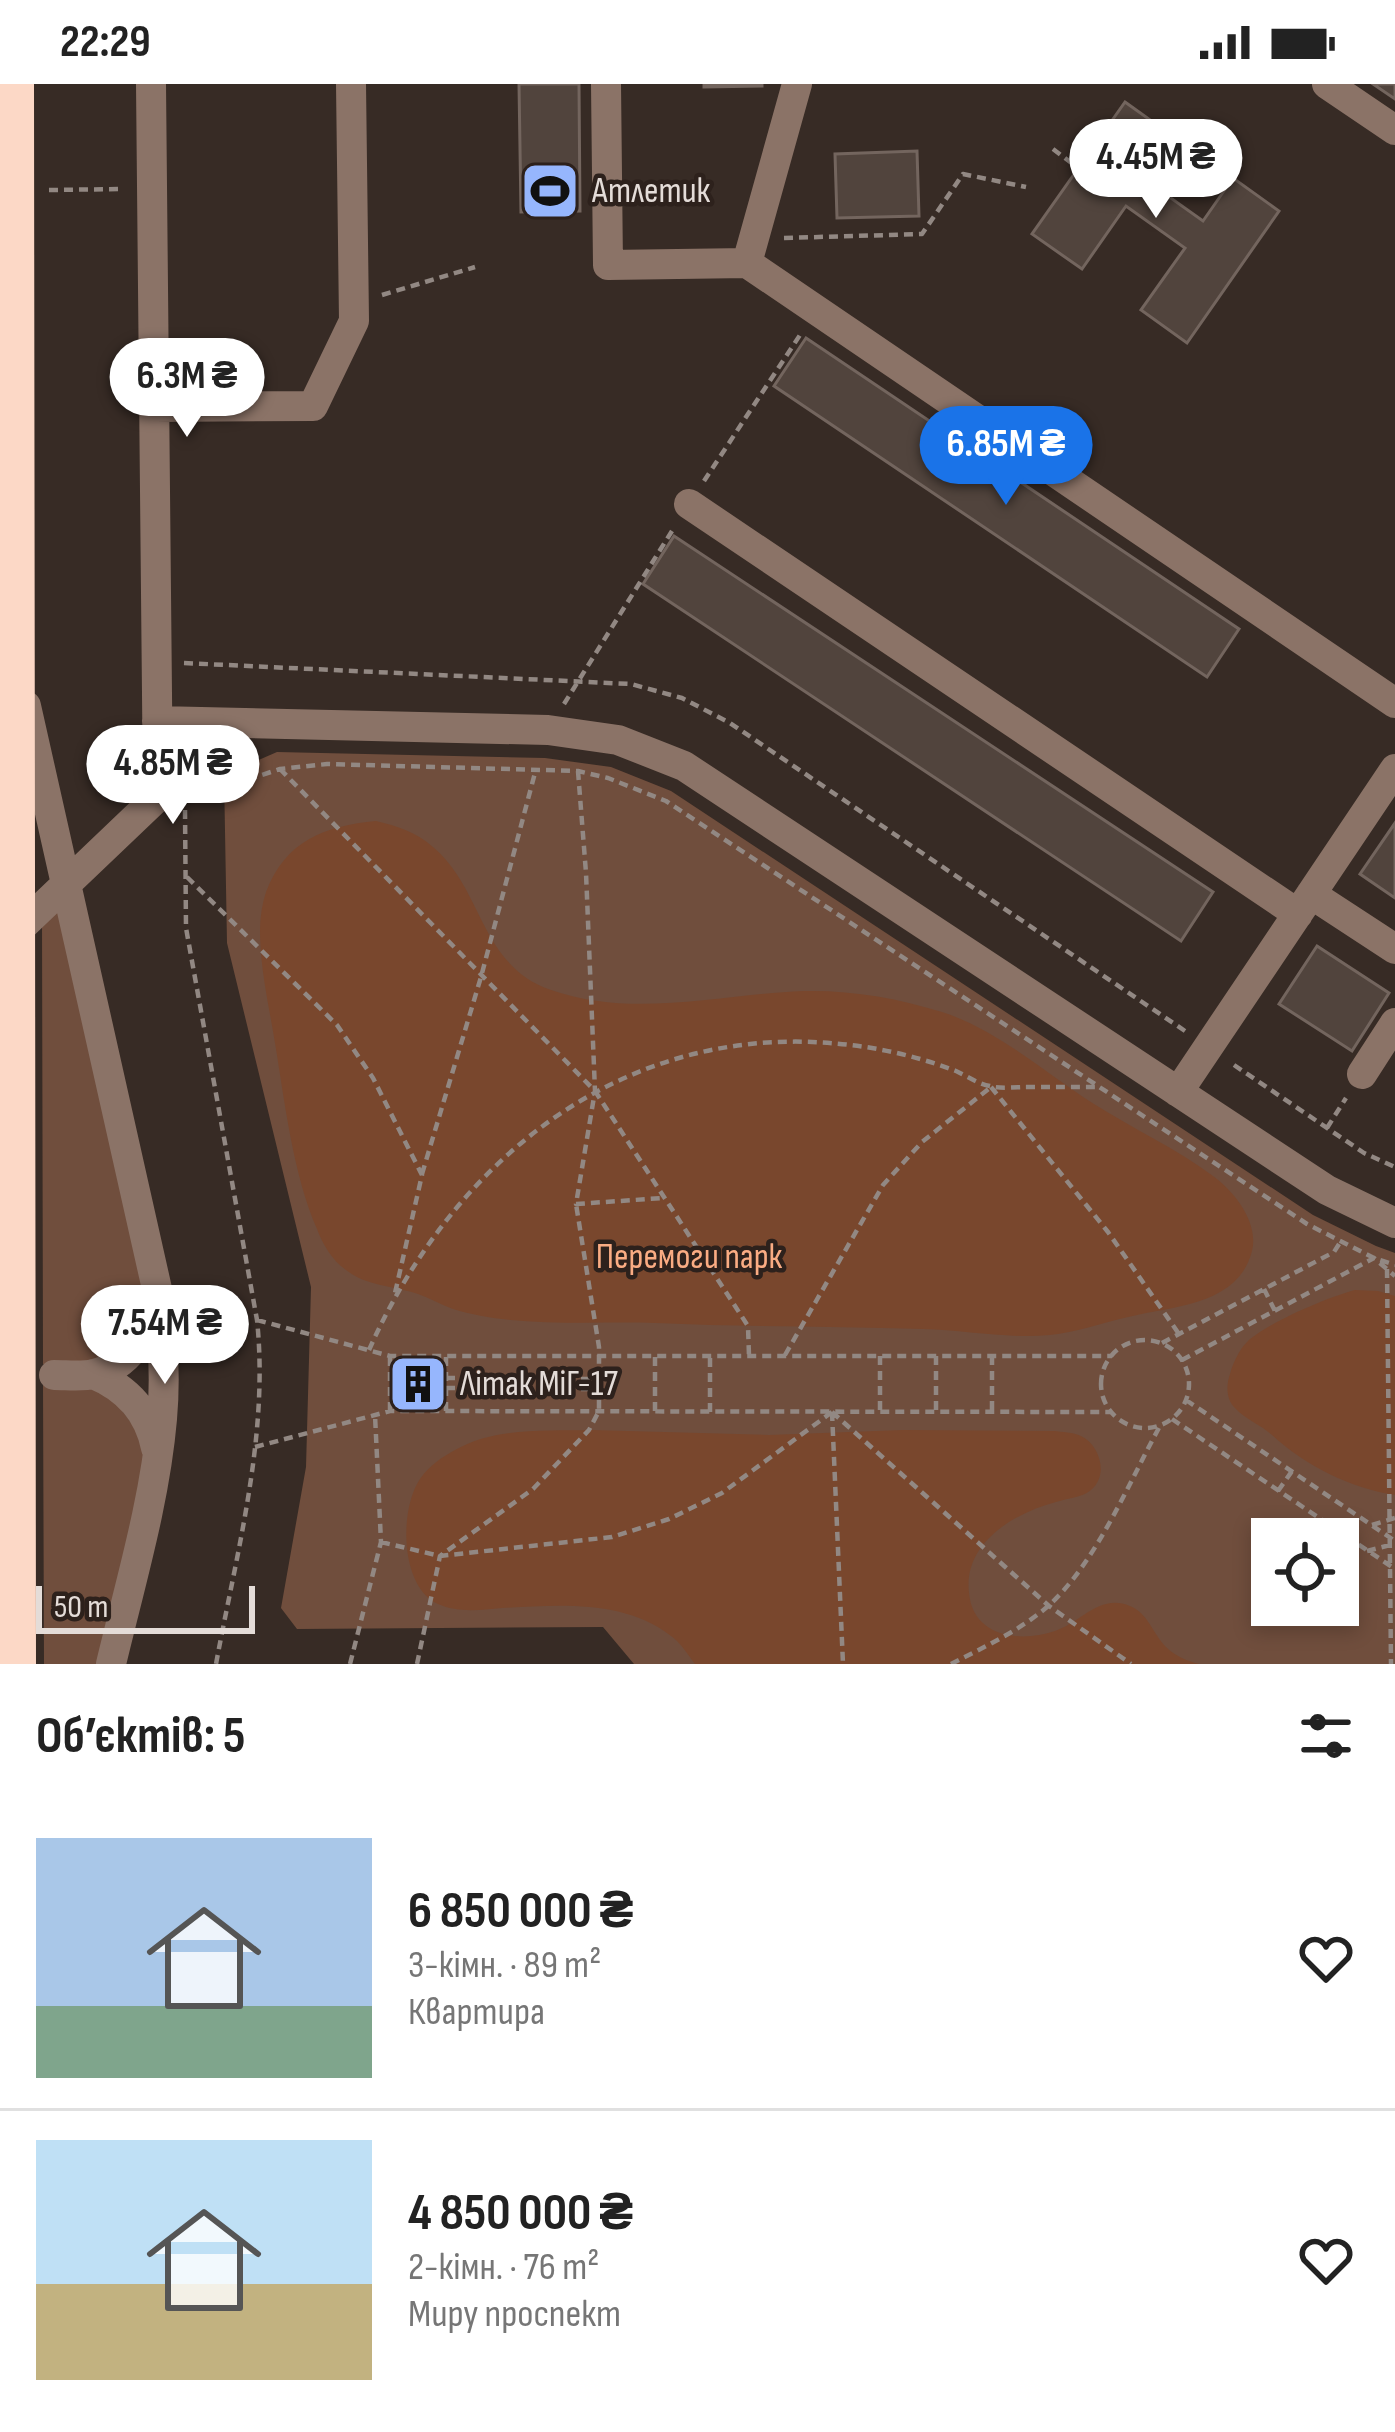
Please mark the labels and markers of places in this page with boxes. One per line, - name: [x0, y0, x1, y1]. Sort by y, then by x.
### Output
- pin: 4.45M ₴: [1045, 119, 1267, 221]
- sports icon: Атлетик: [519, 160, 581, 222]
- place label: Атлетик: [591, 170, 711, 213]
- pin: 6.3M ₴: [89, 338, 285, 440]
- pin: 6.85M ₴: [895, 406, 1117, 508]
- pin: 4.85M ₴: [62, 725, 284, 827]
- pin: 7.54M ₴: [54, 1285, 276, 1387]
- building icon: Літак МіГ-17: [387, 1353, 449, 1415]
- place label: Літак МіГ-17: [459, 1363, 618, 1406]

